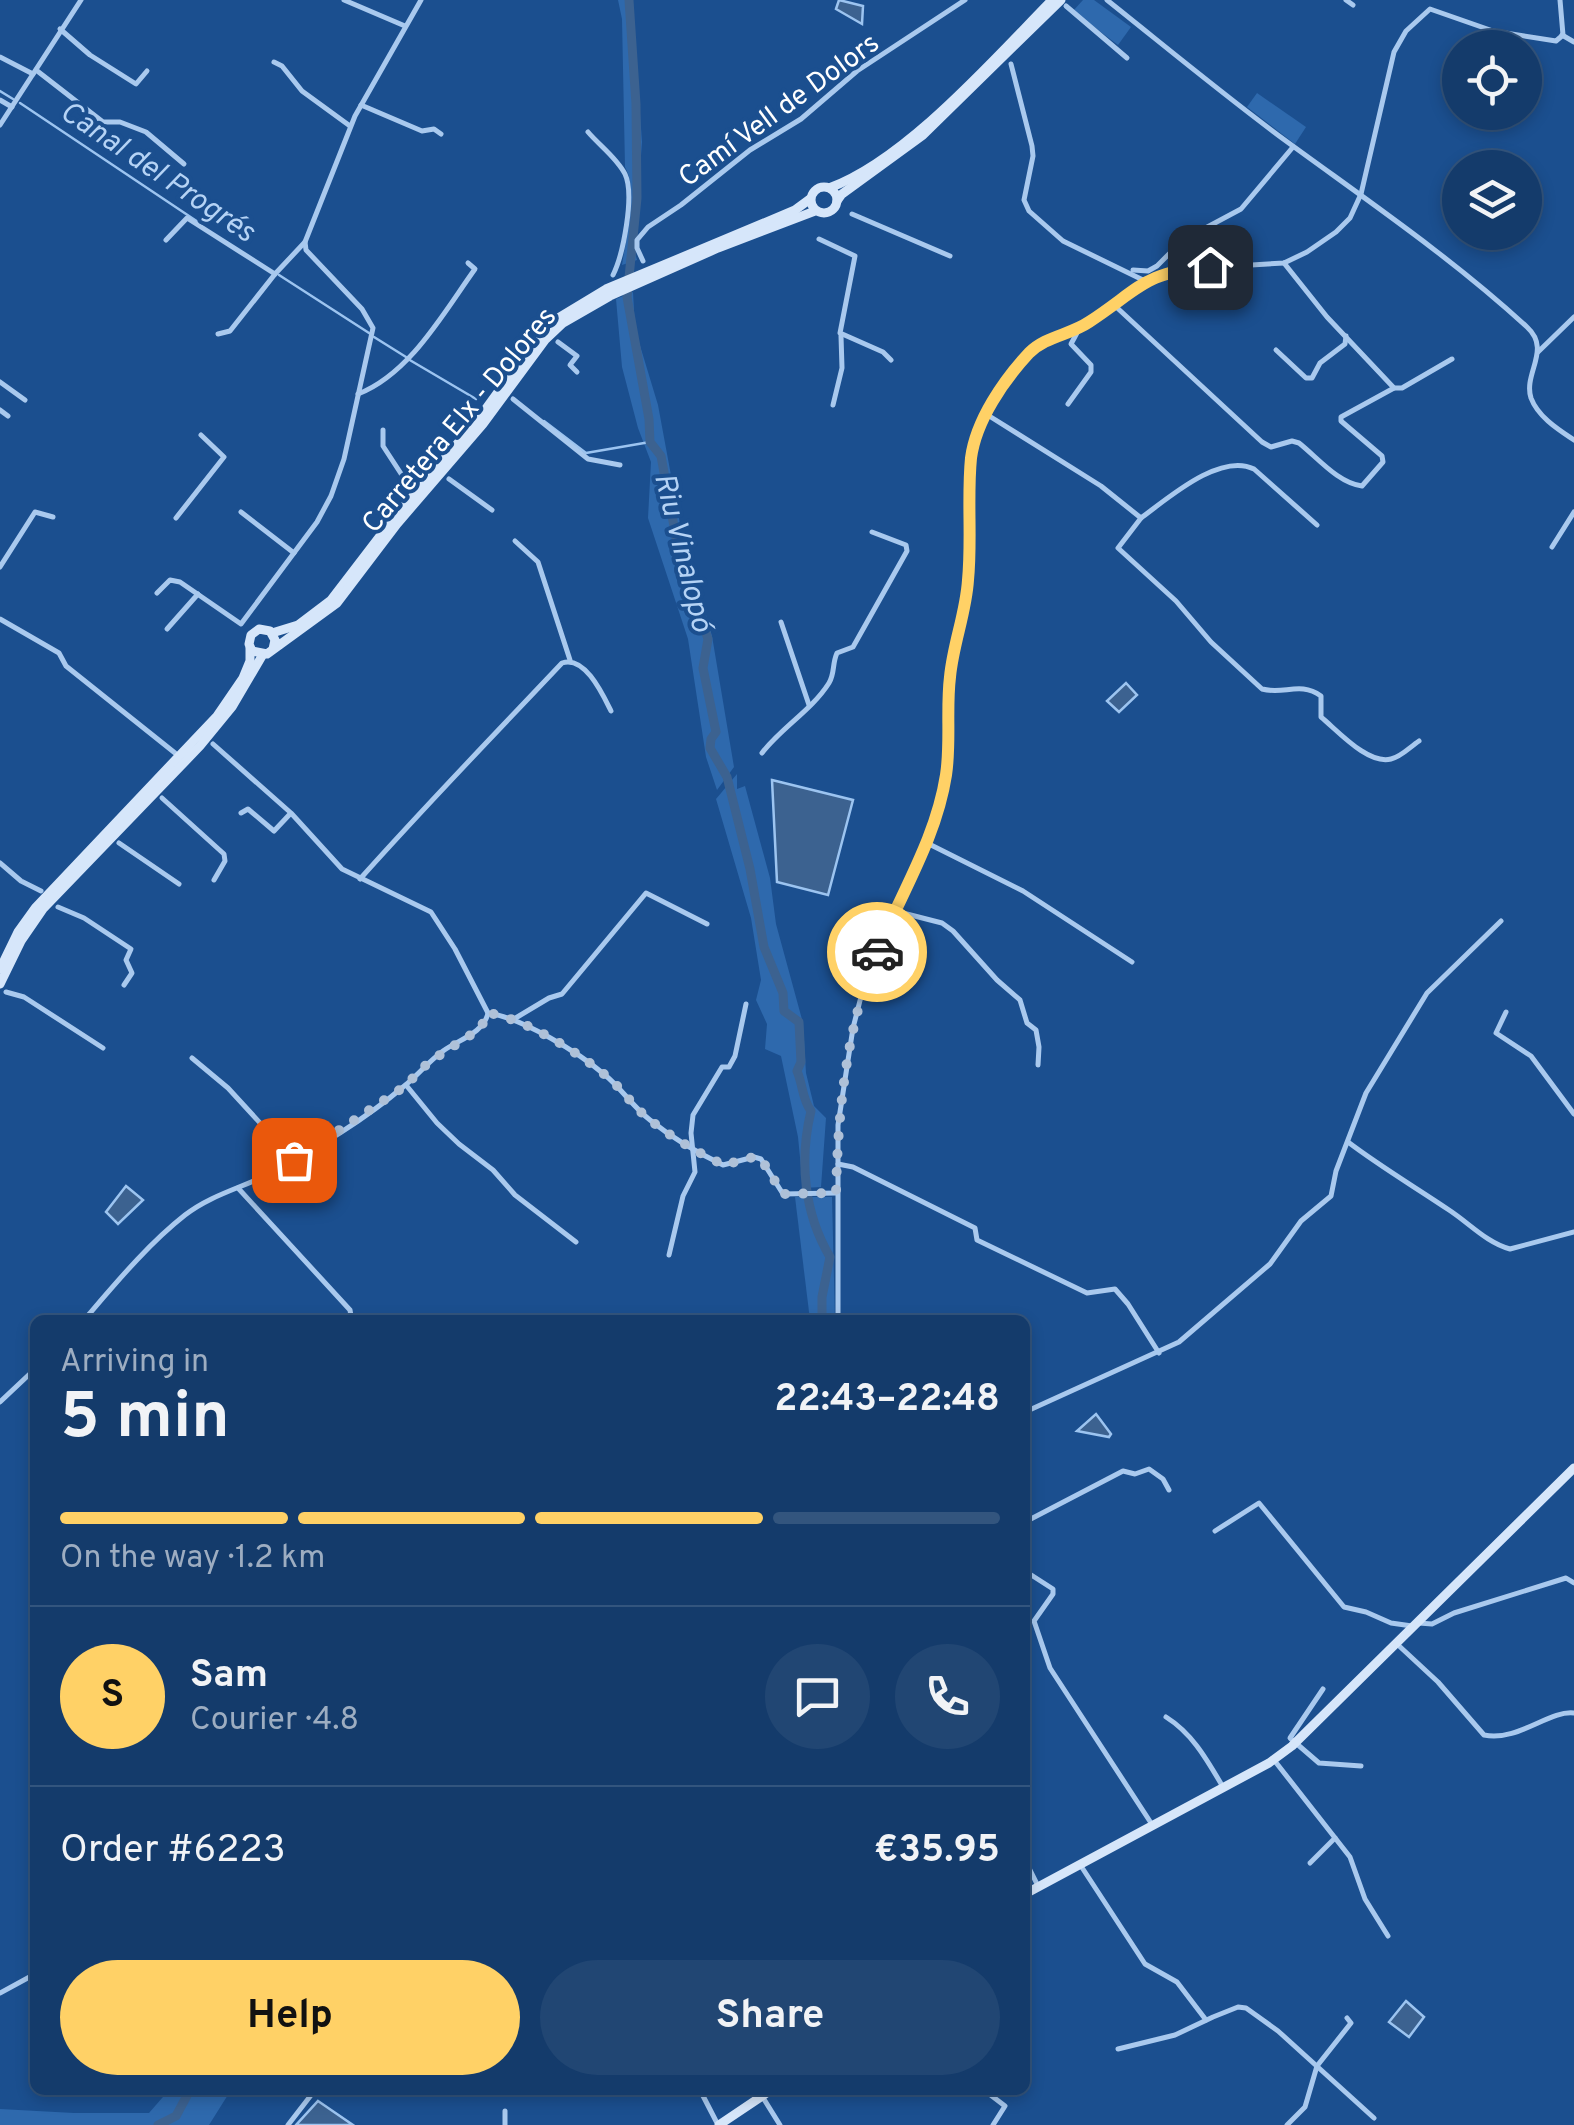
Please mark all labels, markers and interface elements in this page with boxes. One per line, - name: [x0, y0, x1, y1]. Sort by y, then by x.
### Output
- street label: Camí Vell de Dolors: [672, 26, 887, 196]
- map controls: [1442, 30, 1542, 250]
- button: locate: [1442, 30, 1542, 130]
- water label: Canal del Progrés: [52, 94, 262, 252]
- button: layers: [1442, 150, 1542, 250]
- pin: [1168, 225, 1253, 310]
- icon: home: [1183, 240, 1238, 295]
- street label: Carretera Elx - Dolores: [355, 300, 566, 541]
- water label: Riu Vinalopó: [644, 469, 720, 638]
- courier: [827, 902, 927, 1002]
- icon: car: [850, 925, 905, 980]
- pin: [252, 1118, 337, 1203]
- icon: bag: [267, 1133, 322, 1188]
- text: Arriving in: [60, 1343, 209, 1383]
- text: 22:43–22:48: [774, 1376, 1000, 1425]
- text: 5 min: [60, 1379, 230, 1461]
- text: On the way · 1.2 km: [60, 1539, 325, 1579]
- button: chat: [765, 1644, 870, 1749]
- button: phone: [895, 1644, 1000, 1749]
- text: Sam: [190, 1652, 268, 1701]
- text: S: [101, 1672, 124, 1721]
- text: Courier · 4.8: [190, 1701, 359, 1741]
- text: Order #6223: [60, 1827, 286, 1876]
- text: €35.95: [874, 1827, 1000, 1876]
- button: Help: [60, 1960, 520, 2075]
- button: Share: [540, 1960, 1000, 2075]

